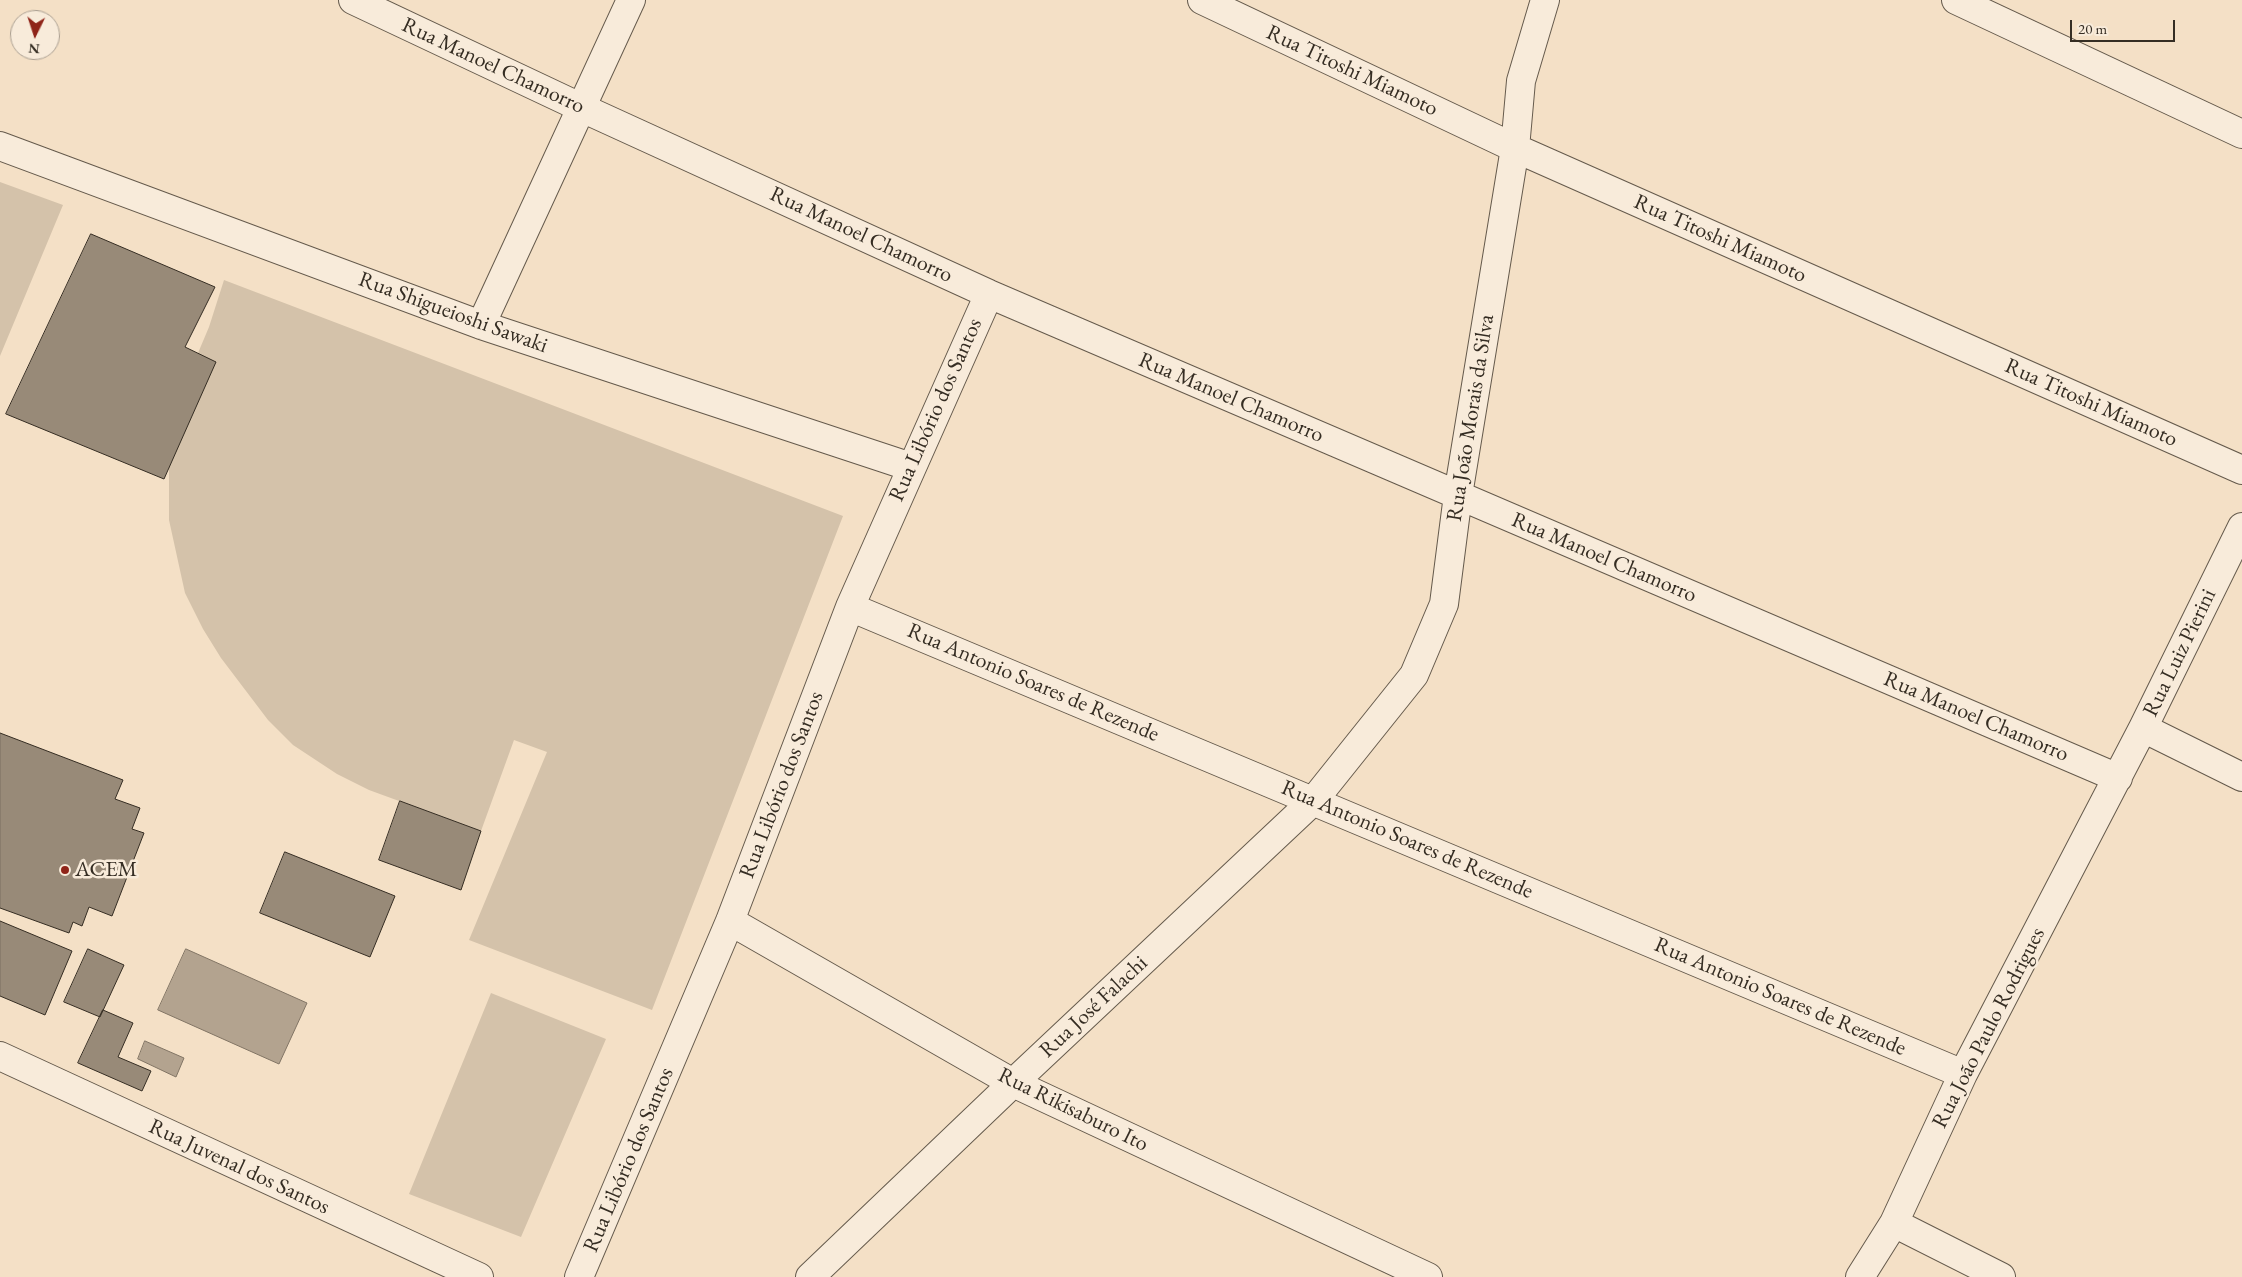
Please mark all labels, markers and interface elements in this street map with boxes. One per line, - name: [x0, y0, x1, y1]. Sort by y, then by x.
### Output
- north arrow: [10, 10, 60, 60]
- scale bar: [2072, 10, 2177, 42]
- street label: Rua Manoel Chamorro: [397, 12, 589, 120]
- text: 20 m: [2078, 19, 2107, 38]
- street label: Rua Titoshi Miamoto: [1262, 20, 1442, 122]
- text: N: [28, 40, 40, 58]
- street label: Rua Manoel Chamorro: [765, 181, 957, 289]
- street label: Rua Titoshi Miamoto: [1629, 189, 1811, 289]
- street label: Rua Shigueioshi Sawaki: [355, 266, 551, 360]
- street label: Rua João Morais da Silva: [1442, 313, 1500, 523]
- street label: Rua Libório dos Santos: [884, 314, 988, 506]
- street label: Rua Manoel Chamorro: [1134, 347, 1328, 449]
- street label: Rua Titoshi Miamoto: [2000, 353, 2182, 453]
- street label: Rua Manoel Chamorro: [1507, 507, 1701, 609]
- street label: Rua Luiz Pierini: [2138, 585, 2222, 721]
- street label: Rua Antonio Soares de Rezende: [903, 618, 1163, 748]
- street label: Rua Manoel Chamorro: [1879, 666, 2073, 768]
- street label: Rua Libório dos Santos: [734, 688, 830, 882]
- street label: Rua Antonio Soares de Rezende: [1277, 775, 1537, 905]
- place label: ACEM: [75, 857, 137, 883]
- marker: ACEM: [59, 864, 71, 876]
- street label: Rua João Paulo Rodrigues: [1927, 923, 2051, 1133]
- street label: Rua Antonio Soares de Rezende: [1650, 932, 1910, 1062]
- street label: Rua José Falachi: [1035, 950, 1153, 1064]
- street label: Rua Rikisaburo Ito: [994, 1062, 1152, 1158]
- street label: Rua Libório dos Santos: [578, 1064, 680, 1256]
- street label: Rua Juvenal dos Santos: [144, 1114, 334, 1220]

